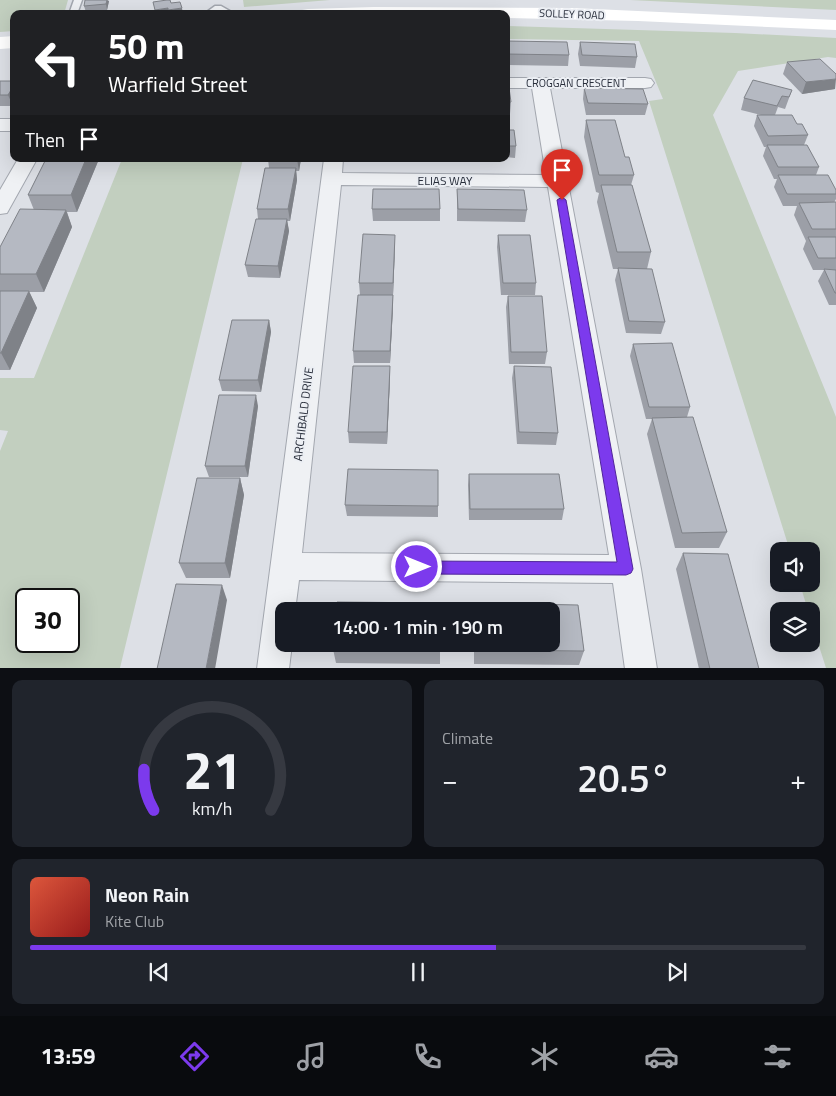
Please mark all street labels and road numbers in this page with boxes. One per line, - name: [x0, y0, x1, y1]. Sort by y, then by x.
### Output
- street label: SOLLEY ROAD: [539, 5, 605, 23]
- street label: CROGGAN CRESCENT: [526, 75, 626, 91]
- street label: ELIAS WAY: [418, 171, 473, 190]
- street label: ARCHIBALD DRIVE: [288, 366, 318, 462]

